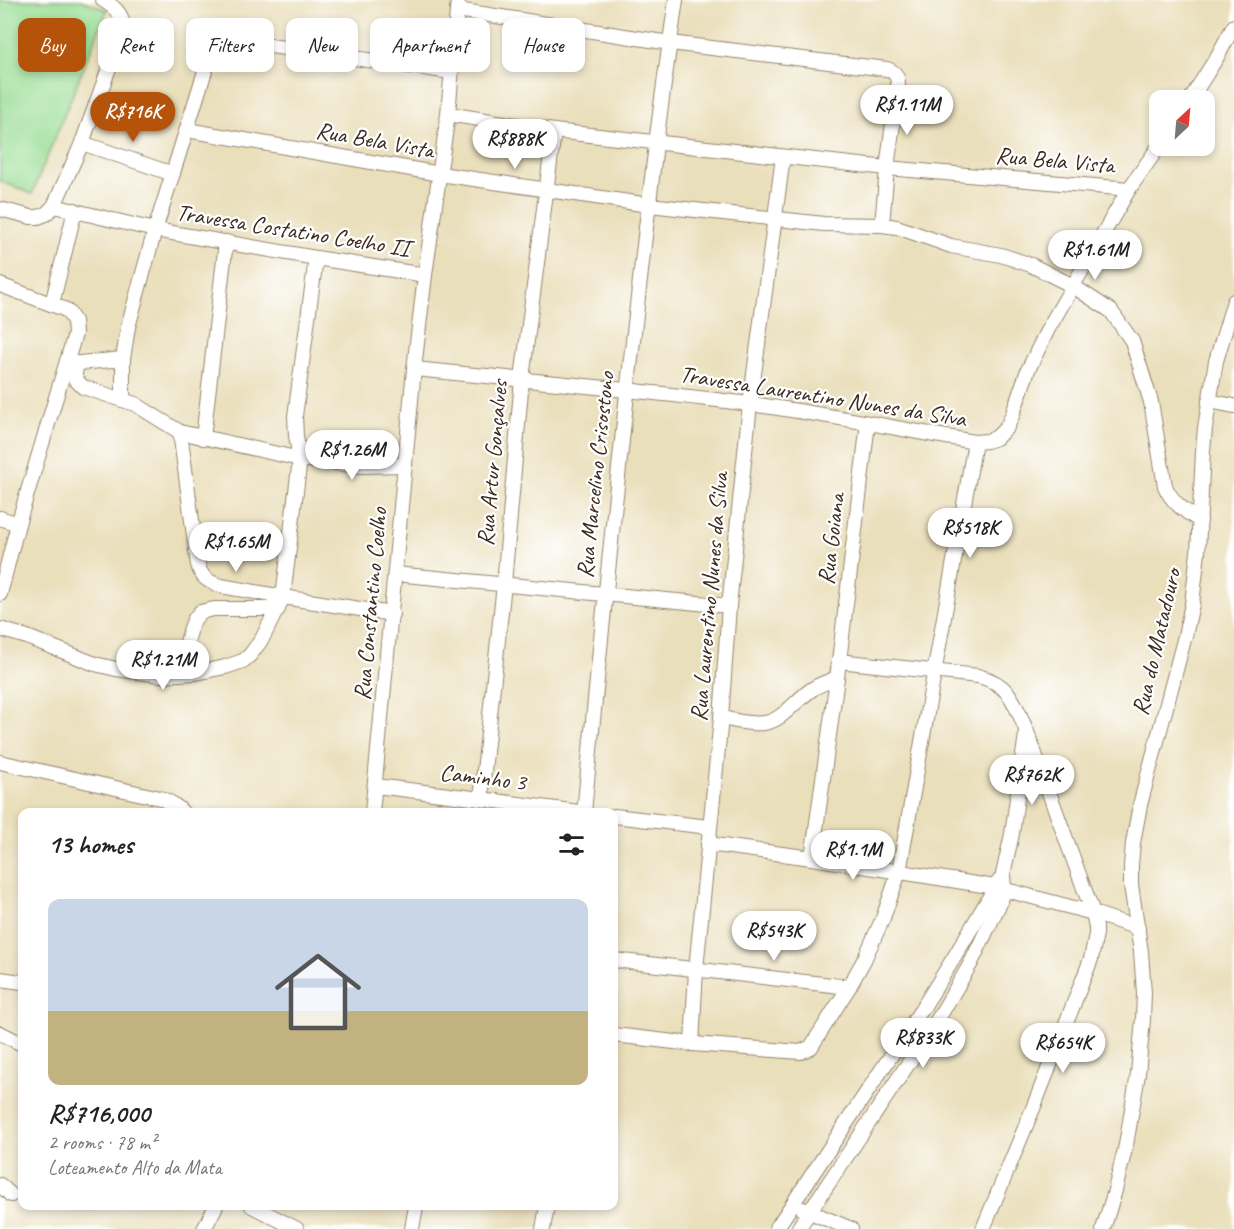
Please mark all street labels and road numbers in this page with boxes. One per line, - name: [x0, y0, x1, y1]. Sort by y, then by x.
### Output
- street label: Rua Bela Vista: [314, 115, 438, 165]
- street label: Rua Bela Vista: [994, 140, 1118, 180]
- street label: Travessa Costatino Coelho II: [174, 197, 417, 264]
- street label: Travessa Laurentino Nunes da Silva: [678, 359, 970, 434]
- street label: Rua Marcelino Crisostono: [569, 369, 621, 580]
- street label: Rua Artur Gonçalves: [470, 377, 514, 547]
- street label: Rua Laurentino Nunes da Silva: [683, 469, 735, 723]
- street label: Rua Goiana: [811, 490, 852, 586]
- street label: Rua Constantino Coelho: [347, 505, 393, 702]
- street label: Rua do Matadouro: [1125, 563, 1188, 718]
- street label: Caminho 3: [438, 757, 530, 797]

